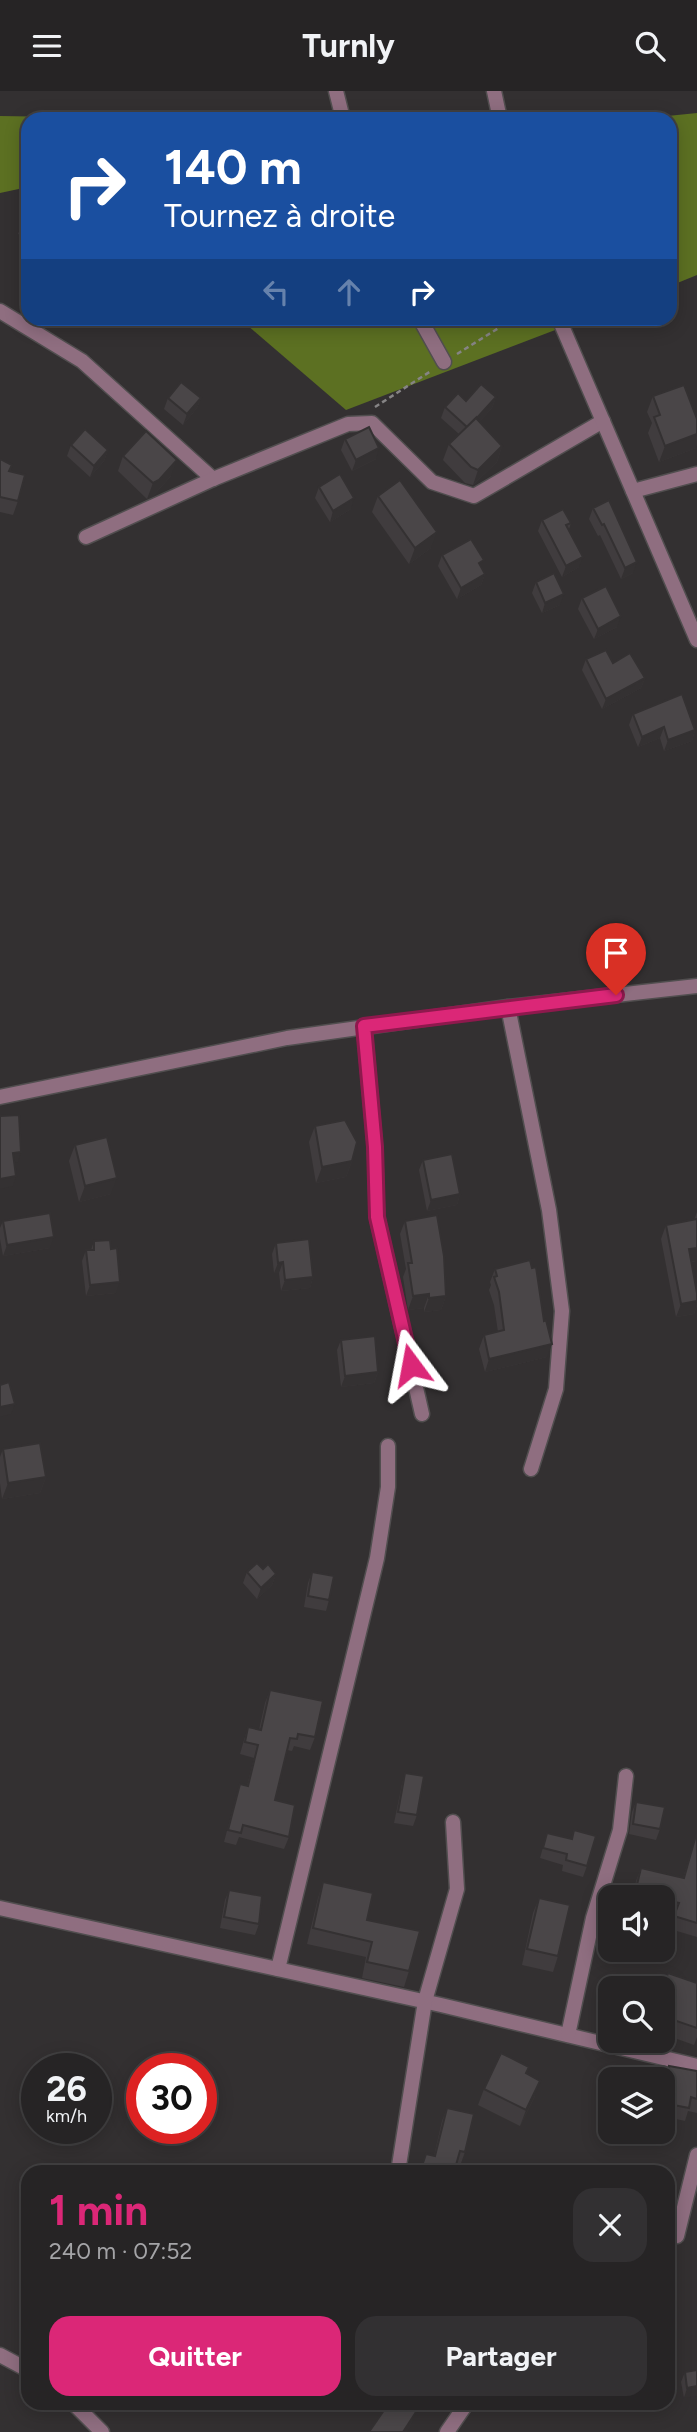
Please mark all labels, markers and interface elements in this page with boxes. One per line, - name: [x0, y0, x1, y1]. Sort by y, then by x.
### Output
- icon: menu: [28, 27, 66, 65]
- text: Turnly: [302, 27, 395, 65]
- icon: search: [631, 27, 669, 65]
- text: 140 m: [164, 137, 302, 196]
- icon: right: [49, 140, 140, 231]
- text: Tournez à droite: [164, 197, 395, 235]
- icon: left: [257, 273, 295, 311]
- icon: ahead: [330, 273, 368, 311]
- icon: right: [403, 273, 441, 311]
- pin: [586, 923, 646, 995]
- icon: arrive: [597, 934, 635, 972]
- position arrow: [374, 1328, 448, 1402]
- map controls: [598, 1885, 675, 2144]
- button: sound: [598, 1885, 675, 1962]
- button: search: [598, 1976, 675, 2053]
- speed limit sign: 30: [126, 2053, 217, 2144]
- button: layers: [598, 2067, 675, 2144]
- text: 26: [46, 2068, 87, 2110]
- text: km/h: [46, 2105, 87, 2127]
- text: 1 min: [49, 2185, 148, 2236]
- button: close: [573, 2188, 647, 2262]
- text: 240 m · 07:52: [49, 2237, 192, 2265]
- button: Quitter: [49, 2316, 341, 2396]
- button: Partager: [355, 2316, 647, 2396]

